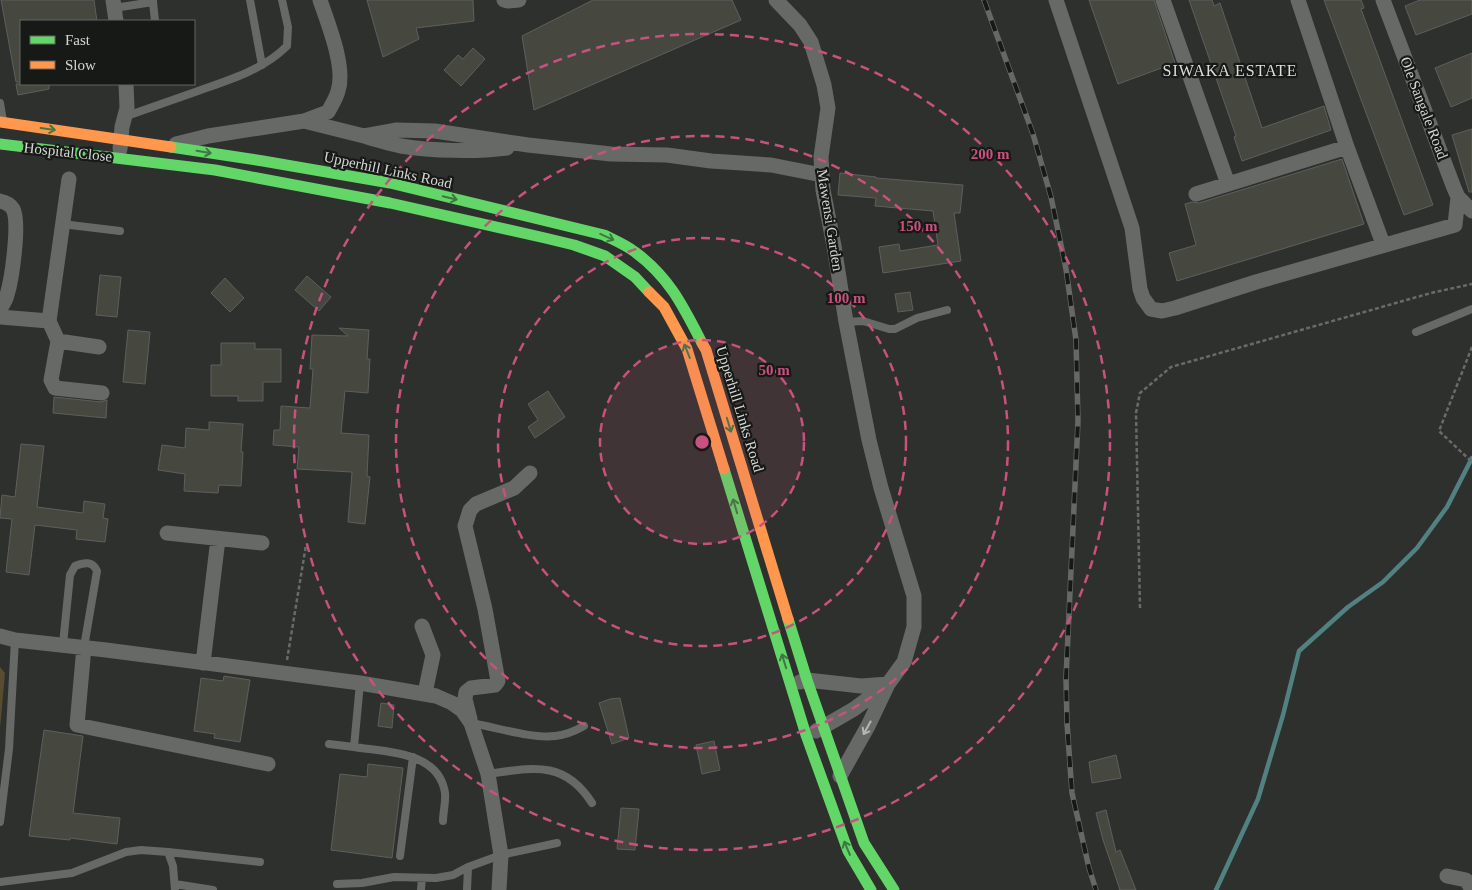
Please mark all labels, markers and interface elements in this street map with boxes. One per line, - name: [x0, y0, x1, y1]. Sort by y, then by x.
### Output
- legend: [20, 20, 195, 85]
- text: Fast: [65, 32, 91, 48]
- street label: Ole Sangale Road: [1397, 55, 1451, 162]
- text: Slow: [65, 57, 96, 73]
- district label: SIWAKA ESTATE: [1163, 62, 1297, 79]
- one-way arrow: [40, 124, 56, 134]
- street label: Hospital Close: [23, 139, 113, 165]
- text: 200 m: [971, 146, 1010, 162]
- one-way arrow: [196, 147, 212, 157]
- street label: Upperhill Links Road: [322, 149, 454, 192]
- street label: Mawensi Garden: [814, 168, 846, 273]
- one-way arrow: [441, 194, 457, 203]
- text: 150 m: [899, 218, 938, 234]
- one-way arrow: [599, 233, 614, 243]
- text: 100 m: [827, 290, 866, 306]
- one-way arrow: [682, 344, 691, 359]
- street label: Upperhill Links Road: [713, 344, 767, 474]
- text: 50 m: [758, 362, 790, 378]
- one-way arrow: [725, 417, 735, 433]
- centre of rings: [693, 433, 711, 451]
- one-way arrow: [730, 498, 740, 514]
- one-way arrow: [778, 653, 788, 669]
- one-way arrow: [861, 720, 871, 734]
- one-way arrow: [842, 841, 851, 856]

